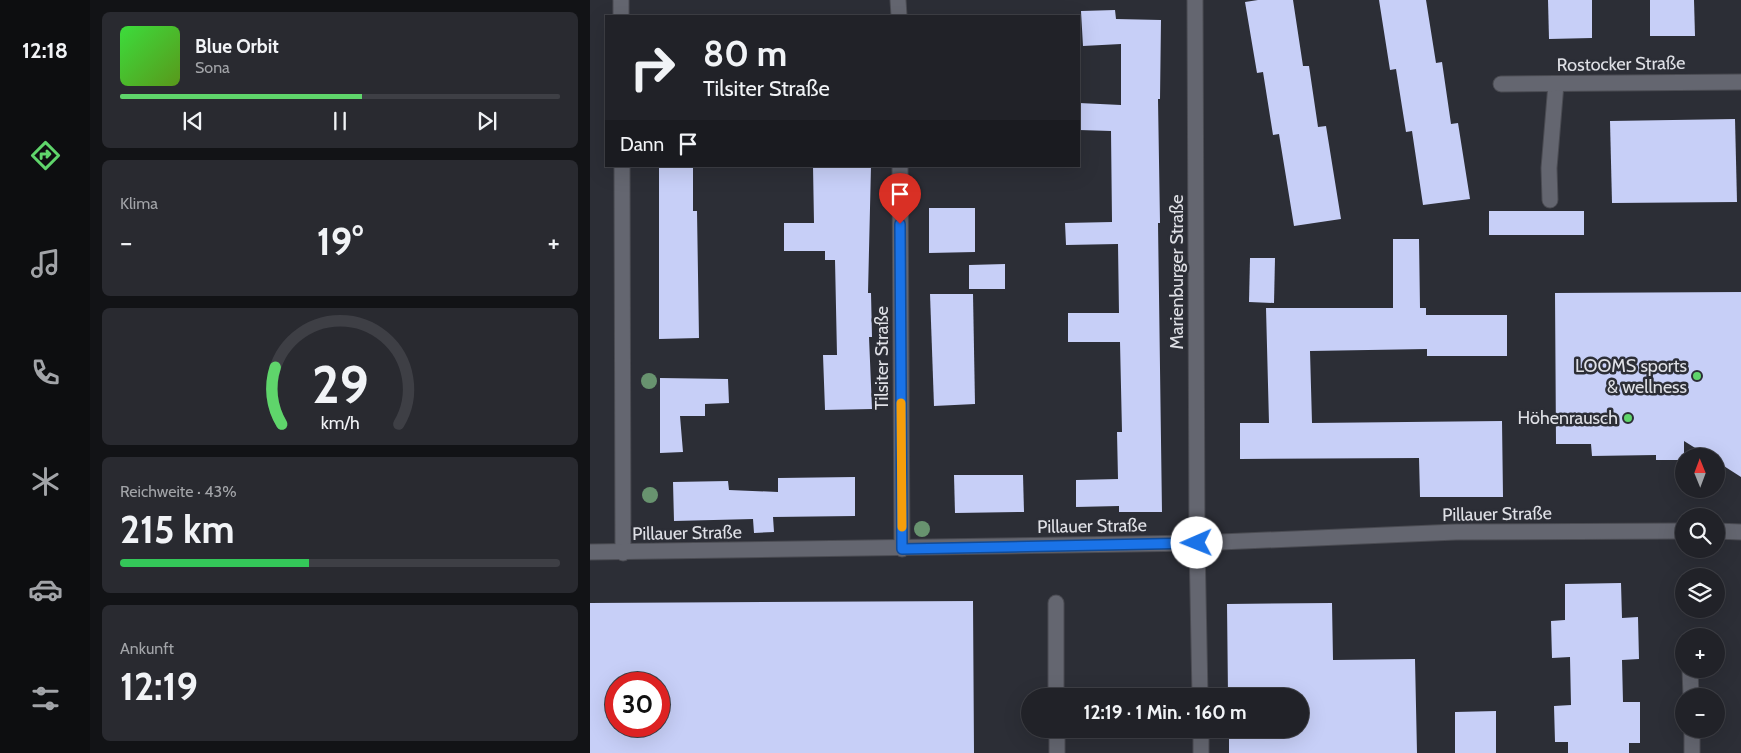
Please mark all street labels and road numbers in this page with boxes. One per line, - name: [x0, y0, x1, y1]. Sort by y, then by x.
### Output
- street label: Rostocker Straße: [1557, 52, 1685, 76]
- street label: Marienburger Straße: [1166, 195, 1188, 349]
- street label: Tilsiter Straße: [871, 306, 893, 410]
- street label: Pillauer Straße: [1442, 502, 1552, 526]
- street label: Pillauer Straße: [1037, 514, 1147, 538]
- street label: Pillauer Straße: [632, 521, 742, 545]

